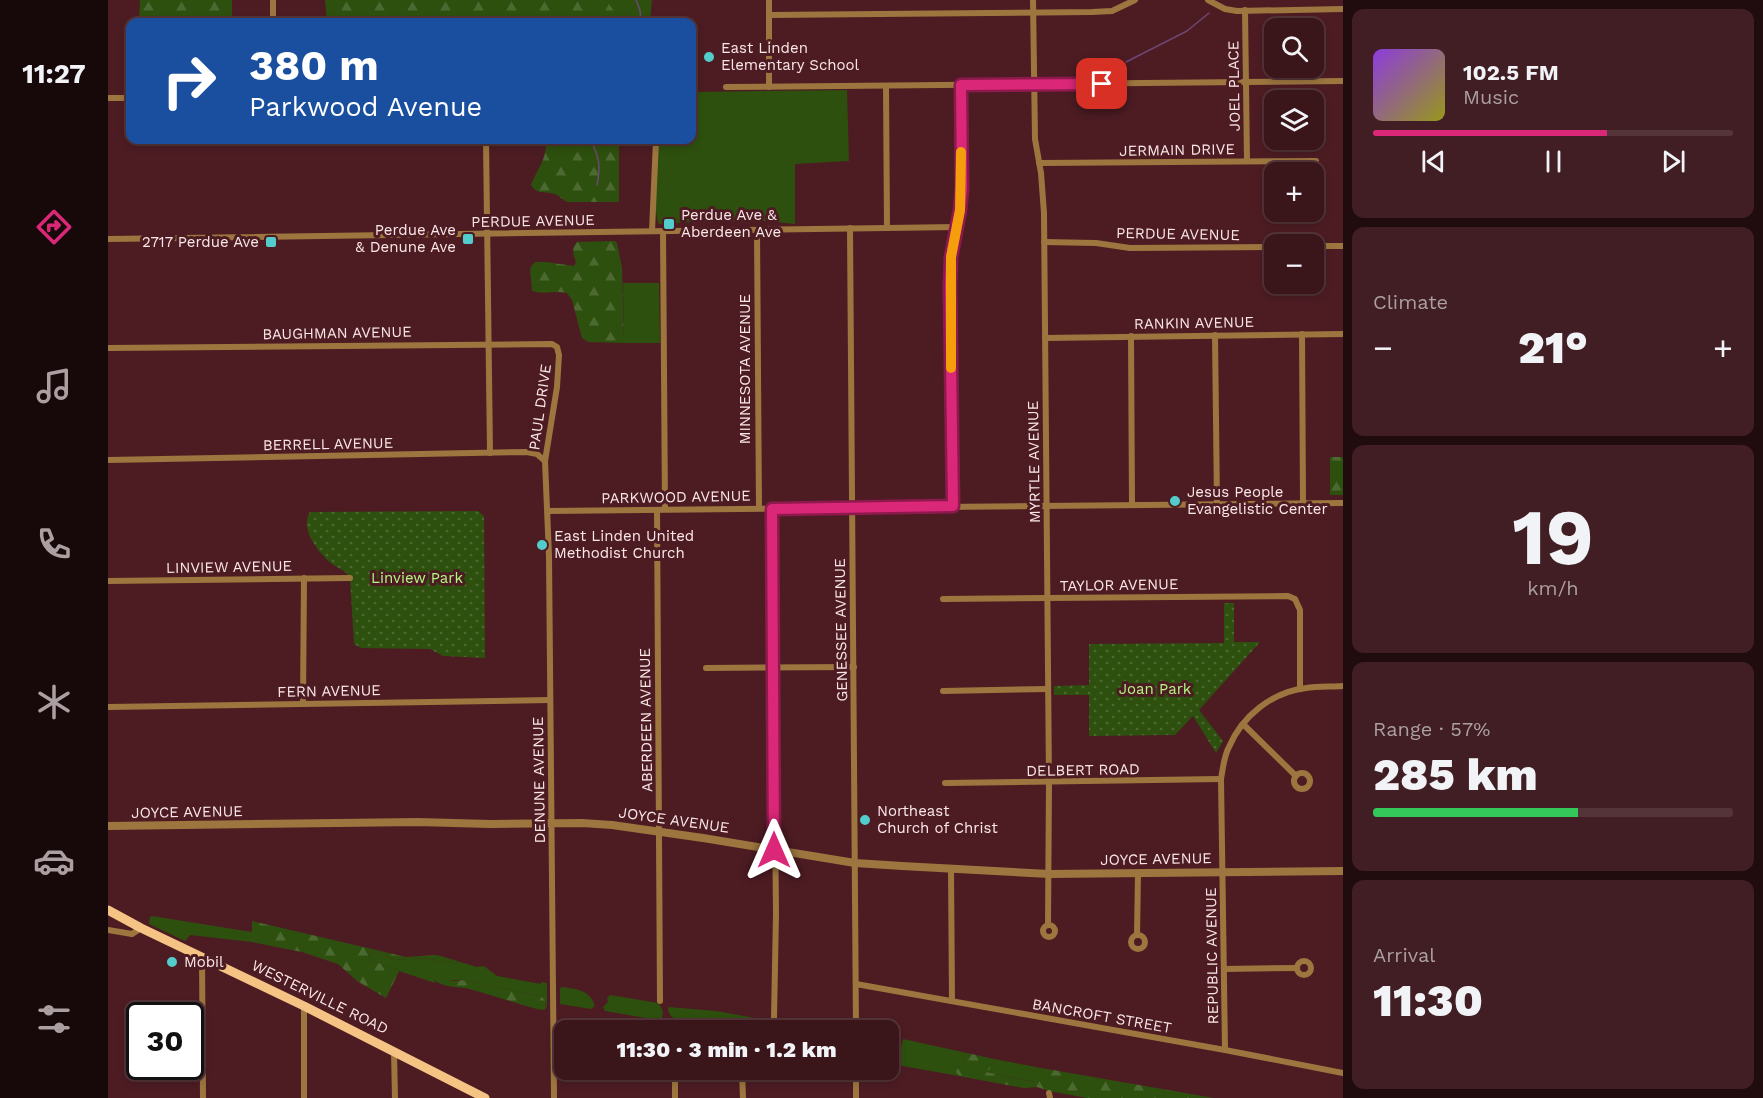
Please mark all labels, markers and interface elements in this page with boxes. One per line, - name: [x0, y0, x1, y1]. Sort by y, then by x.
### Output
- map controls: [1264, 18, 1324, 294]
- button: search: [1264, 18, 1324, 78]
- place label: East Linden Elementary School: [721, 39, 860, 74]
- text: 380 m: [249, 41, 379, 90]
- street label: JOEL PLACE: [1224, 41, 1244, 131]
- icon: right: [150, 42, 228, 120]
- marker: East Linden Elementary School: [702, 50, 716, 64]
- text: 11:27: [22, 58, 86, 90]
- pin: [1076, 58, 1127, 109]
- text: 102.5 FM: [1463, 60, 1559, 85]
- icon: arrive: [1085, 67, 1118, 100]
- text: Music: [1463, 85, 1519, 109]
- button: layers: [1264, 90, 1324, 150]
- text: Parkwood Avenue: [249, 91, 482, 123]
- street label: JERMAIN DRIVE: [1119, 140, 1235, 160]
- icon: previous: [1417, 145, 1450, 178]
- icon: pause: [1537, 145, 1570, 178]
- icon: next: [1657, 145, 1690, 178]
- button: +: [1264, 162, 1324, 222]
- icon: directions: [33, 206, 75, 248]
- place label: Perdue Ave & Aberdeen Ave: [681, 206, 781, 241]
- street label: PERDUE AVENUE: [471, 211, 595, 231]
- marker: Perdue Ave & Aberdeen Ave: [662, 217, 676, 231]
- place label: Perdue Ave & Denune Ave: [355, 221, 456, 256]
- street label: PERDUE AVENUE: [1116, 224, 1240, 244]
- marker: Perdue Ave & Denune Ave: [461, 232, 475, 246]
- place label: 2717 Perdue Ave: [142, 233, 259, 251]
- button: −: [1264, 234, 1324, 294]
- marker: 2717 Perdue Ave: [264, 235, 278, 249]
- text: Climate: [1373, 290, 1448, 314]
- street label: MINNESOTA AVENUE: [736, 294, 754, 444]
- street label: RANKIN AVENUE: [1134, 313, 1254, 333]
- text: 21°: [1518, 321, 1588, 374]
- street label: BAUGHMAN AVENUE: [262, 323, 412, 343]
- text: −: [1373, 328, 1393, 367]
- text: +: [1713, 328, 1733, 367]
- street label: PAUL DRIVE: [525, 363, 555, 451]
- icon: music: [33, 365, 75, 407]
- street label: MYRTLE AVENUE: [1024, 401, 1044, 523]
- street label: BERRELL AVENUE: [263, 434, 393, 454]
- place label: Jesus People Evangelistic Center: [1187, 483, 1328, 518]
- street label: PARKWOOD AVENUE: [601, 487, 751, 507]
- text: 19: [1512, 491, 1594, 583]
- marker: Jesus People Evangelistic Center: [1168, 494, 1182, 508]
- icon: phone: [33, 523, 75, 565]
- place label: East Linden United Methodist Church: [554, 527, 694, 562]
- marker: East Linden United Methodist Church: [535, 538, 549, 552]
- street label: LINVIEW AVENUE: [166, 557, 292, 577]
- street label: GENESSEE AVENUE: [831, 558, 851, 702]
- park label: Linview Park: [371, 569, 463, 587]
- street label: TAYLOR AVENUE: [1059, 575, 1179, 595]
- text: km/h: [1527, 576, 1579, 600]
- street label: ABERDEEN AVENUE: [636, 648, 656, 792]
- park label: Joan Park: [1119, 680, 1192, 698]
- icon: climate: [33, 681, 75, 723]
- street label: FERN AVENUE: [277, 681, 381, 701]
- street label: DENUNE AVENUE: [529, 717, 549, 843]
- text: Range · 57%: [1373, 717, 1490, 741]
- text: 285 km: [1373, 748, 1538, 801]
- street label: DELBERT ROAD: [1026, 760, 1140, 780]
- street label: JOYCE AVENUE: [131, 802, 243, 822]
- place label: Northeast Church of Christ: [877, 802, 998, 837]
- street label: JOYCE AVENUE: [618, 803, 730, 837]
- marker: Northeast Church of Christ: [858, 813, 872, 827]
- position arrow: [742, 818, 806, 882]
- icon: car: [33, 840, 75, 882]
- street label: JOYCE AVENUE: [1100, 849, 1212, 869]
- street label: REPUBLIC AVENUE: [1202, 887, 1222, 1025]
- text: Arrival: [1373, 943, 1435, 967]
- place label: Mobil: [184, 953, 224, 971]
- marker: Mobil: [165, 955, 179, 969]
- street label: WESTERVILLE ROAD: [249, 956, 391, 1038]
- text: 11:30: [1373, 974, 1483, 1027]
- street label: BANCROFT STREET: [1031, 995, 1173, 1037]
- icon: filters: [33, 998, 75, 1040]
- speed limit sign: 30: [126, 1002, 204, 1080]
- text: 11:30 · 3 min · 1.2 km: [616, 1037, 837, 1062]

